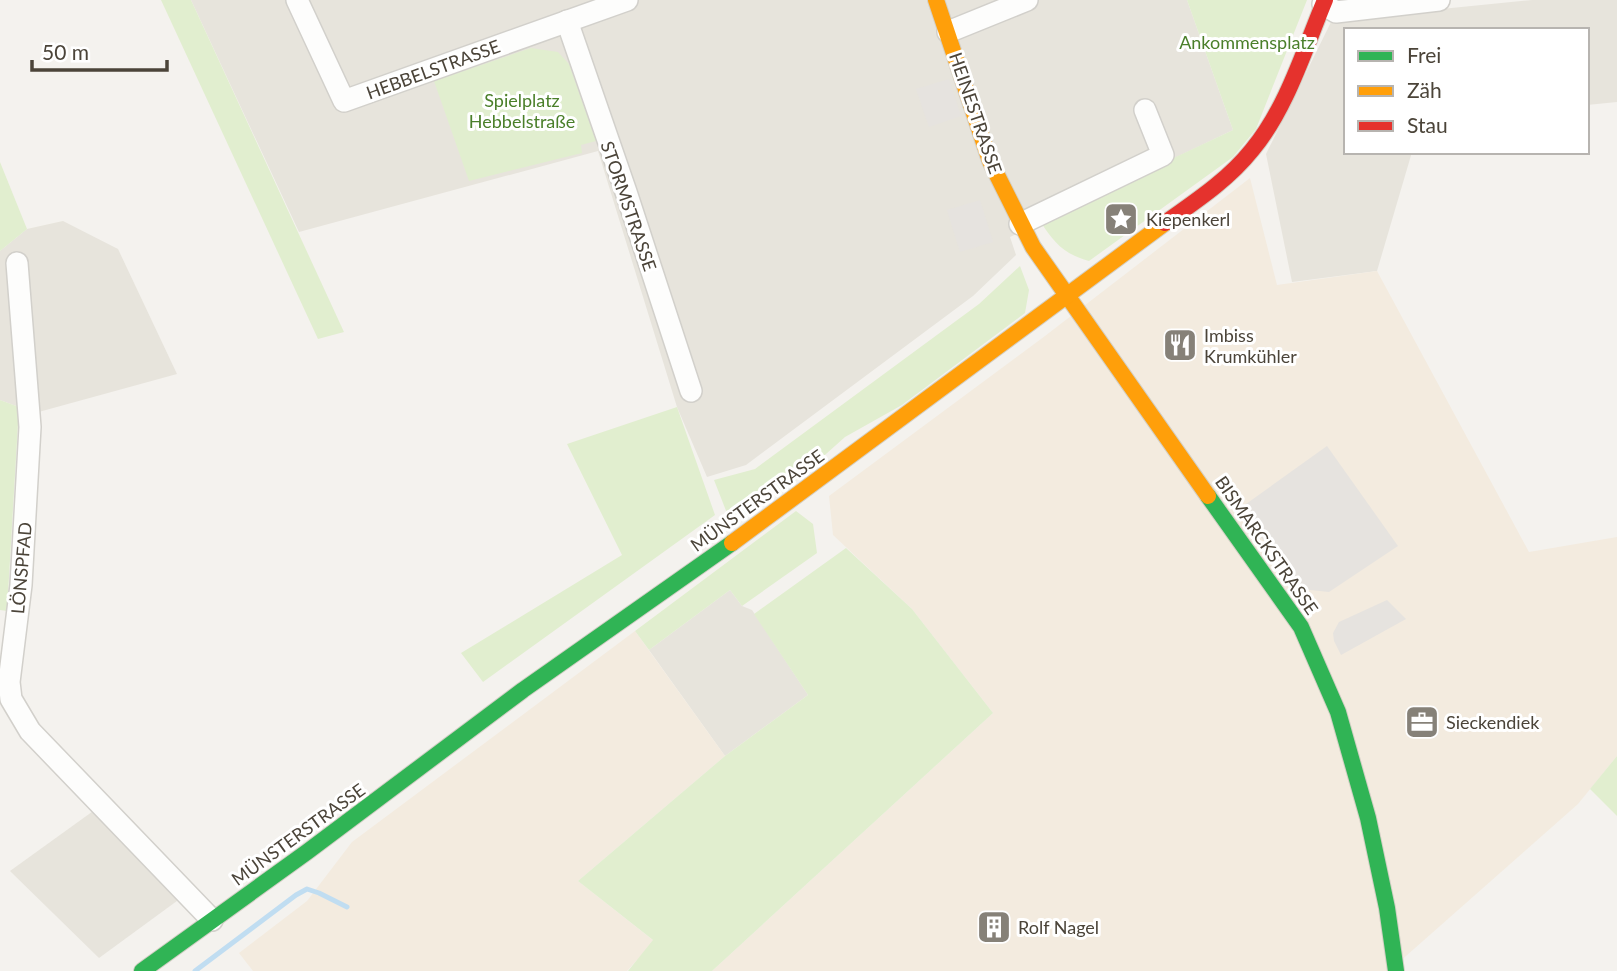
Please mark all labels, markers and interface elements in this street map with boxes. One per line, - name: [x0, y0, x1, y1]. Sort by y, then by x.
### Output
- scale bar: [32, 28, 166, 72]
- legend: [1344, 28, 1589, 154]
- park label: Ankommensplatz: [1179, 31, 1315, 53]
- street label: HEBBELSTRASSE: [363, 35, 503, 103]
- text: 50 m: [42, 39, 89, 64]
- text: Frei: [1407, 42, 1441, 67]
- street label: HEINESTRASSE: [945, 49, 1007, 177]
- text: Zäh: [1407, 77, 1442, 102]
- park label: Spielplatz Hebbelstraße: [469, 89, 575, 132]
- text: Stau: [1407, 112, 1448, 137]
- street label: STORMSTRASSE: [596, 138, 662, 274]
- place icon: Kiepenkerl: [1102, 200, 1140, 238]
- place label: Kiepenkerl: [1146, 208, 1230, 230]
- place label: Imbiss Krumkühler: [1204, 324, 1297, 367]
- restaurant icon: Imbiss Krumkühler: [1161, 326, 1199, 364]
- street label: MÜNSTERSTRASSE: [686, 444, 828, 556]
- street label: BISMARCKSTRASSE: [1211, 471, 1323, 619]
- street label: LÖNSPFAD: [6, 521, 36, 615]
- office icon: Sieckendiek: [1403, 703, 1441, 741]
- place label: Sieckendiek: [1446, 711, 1540, 733]
- street label: MÜNSTERSTRASSE: [227, 778, 369, 890]
- building icon: Rolf Nagel: [975, 908, 1013, 946]
- place label: Rolf Nagel: [1018, 916, 1099, 938]

